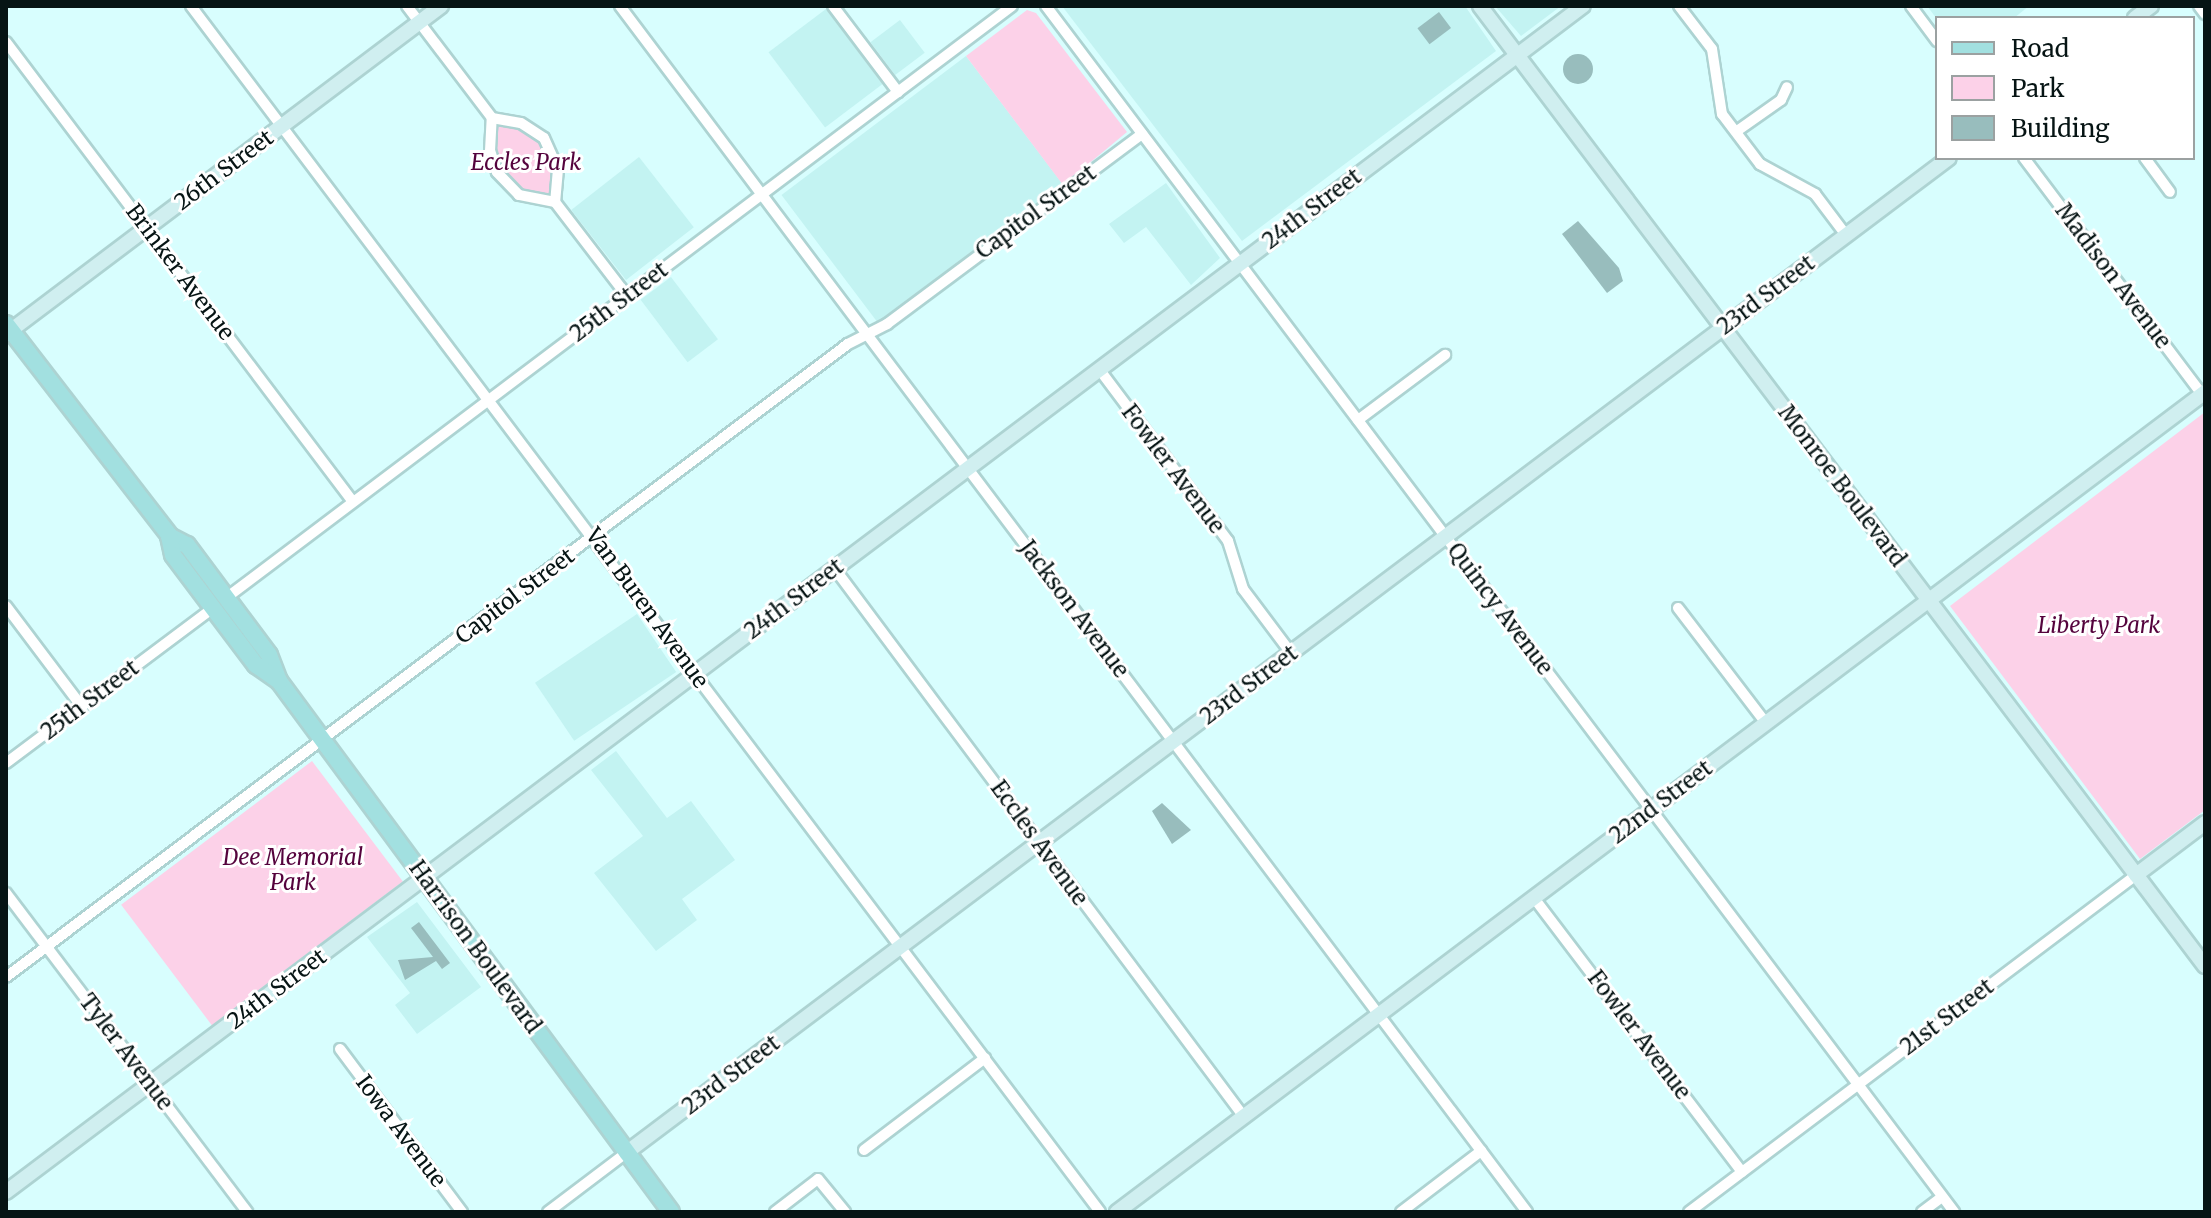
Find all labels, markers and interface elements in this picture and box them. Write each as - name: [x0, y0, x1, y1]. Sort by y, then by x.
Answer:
- legend: [1935, 16, 2195, 160]
- text: Road: [2011, 33, 2069, 64]
- text: Park: [2011, 73, 2064, 104]
- text: Building: [2011, 113, 2110, 144]
- street label: 26th Street: [169, 124, 279, 216]
- park label: Eccles Park: [471, 150, 581, 176]
- street label: Capitol Street: [971, 160, 1101, 264]
- street label: 24th Street: [1257, 163, 1367, 255]
- street label: Madison Avenue: [2050, 198, 2176, 354]
- street label: Brinker Avenue: [120, 199, 240, 345]
- street label: 23rd Street: [1712, 250, 1820, 340]
- street label: 25th Street: [565, 257, 673, 347]
- street label: Fowler Avenue: [1116, 399, 1230, 539]
- street label: Monroe Boulevard: [1773, 400, 1911, 572]
- street label: Van Buren Avenue: [580, 523, 714, 693]
- street label: Jackson Avenue: [1014, 535, 1134, 683]
- street label: Quincy Avenue: [1442, 538, 1558, 680]
- street label: Capitol Street: [450, 543, 580, 649]
- street label: 24th Street: [739, 553, 849, 645]
- park label: Liberty Park: [2038, 613, 2160, 639]
- street label: 23rd Street: [1195, 640, 1303, 730]
- street label: 25th Street: [36, 655, 144, 745]
- street label: 22nd Street: [1604, 755, 1718, 849]
- street label: Eccles Avenue: [985, 776, 1093, 910]
- park label: Dee Memorial Park: [223, 844, 363, 896]
- street label: Harrison Boulevard: [404, 856, 546, 1038]
- street label: 24th Street: [222, 943, 332, 1035]
- street label: Fowler Avenue: [1582, 965, 1696, 1105]
- street label: 21st Street: [1895, 973, 1999, 1061]
- street label: Tyler Avenue: [74, 989, 178, 1115]
- street label: 23rd Street: [677, 1030, 785, 1120]
- street label: Iowa Avenue: [350, 1070, 452, 1192]

